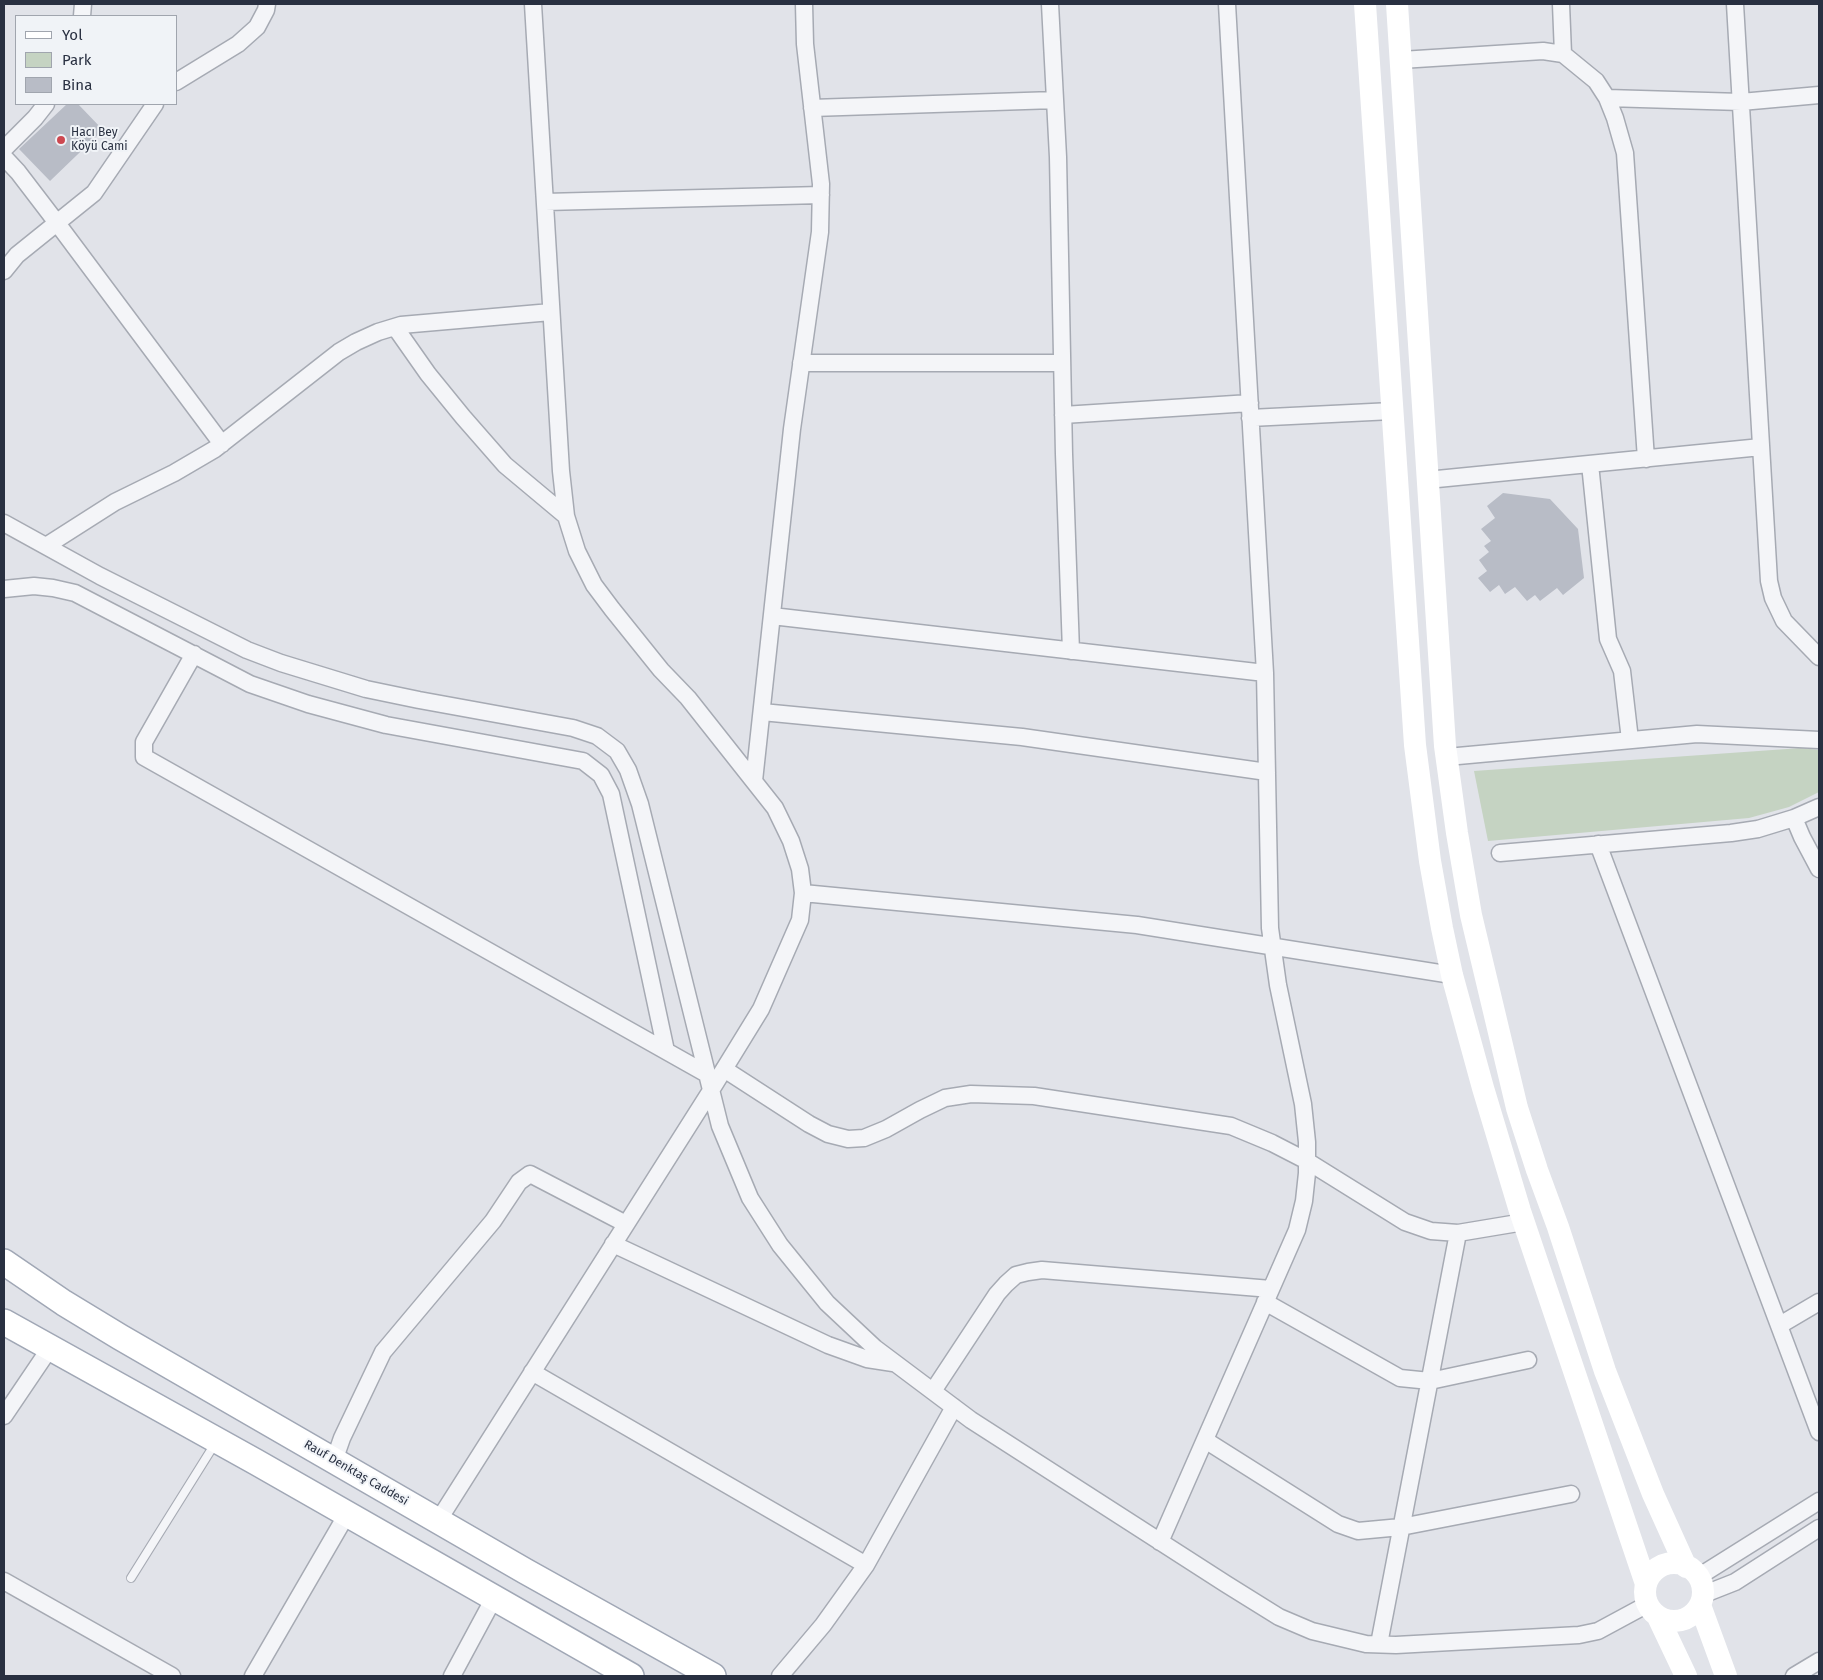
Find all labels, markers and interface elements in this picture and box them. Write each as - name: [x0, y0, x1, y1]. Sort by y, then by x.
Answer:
- legend: [15, 15, 178, 105]
- text: Yol: [62, 26, 83, 44]
- text: Park: [62, 51, 92, 69]
- text: Bina: [62, 76, 92, 94]
- place label: Hacı Bey Köyü Cami: [71, 126, 128, 154]
- marker: Hacı Bey Köyü Cami: [55, 134, 67, 146]
- street label: Rauf Denktaş Caddesi: [301, 1437, 411, 1509]

